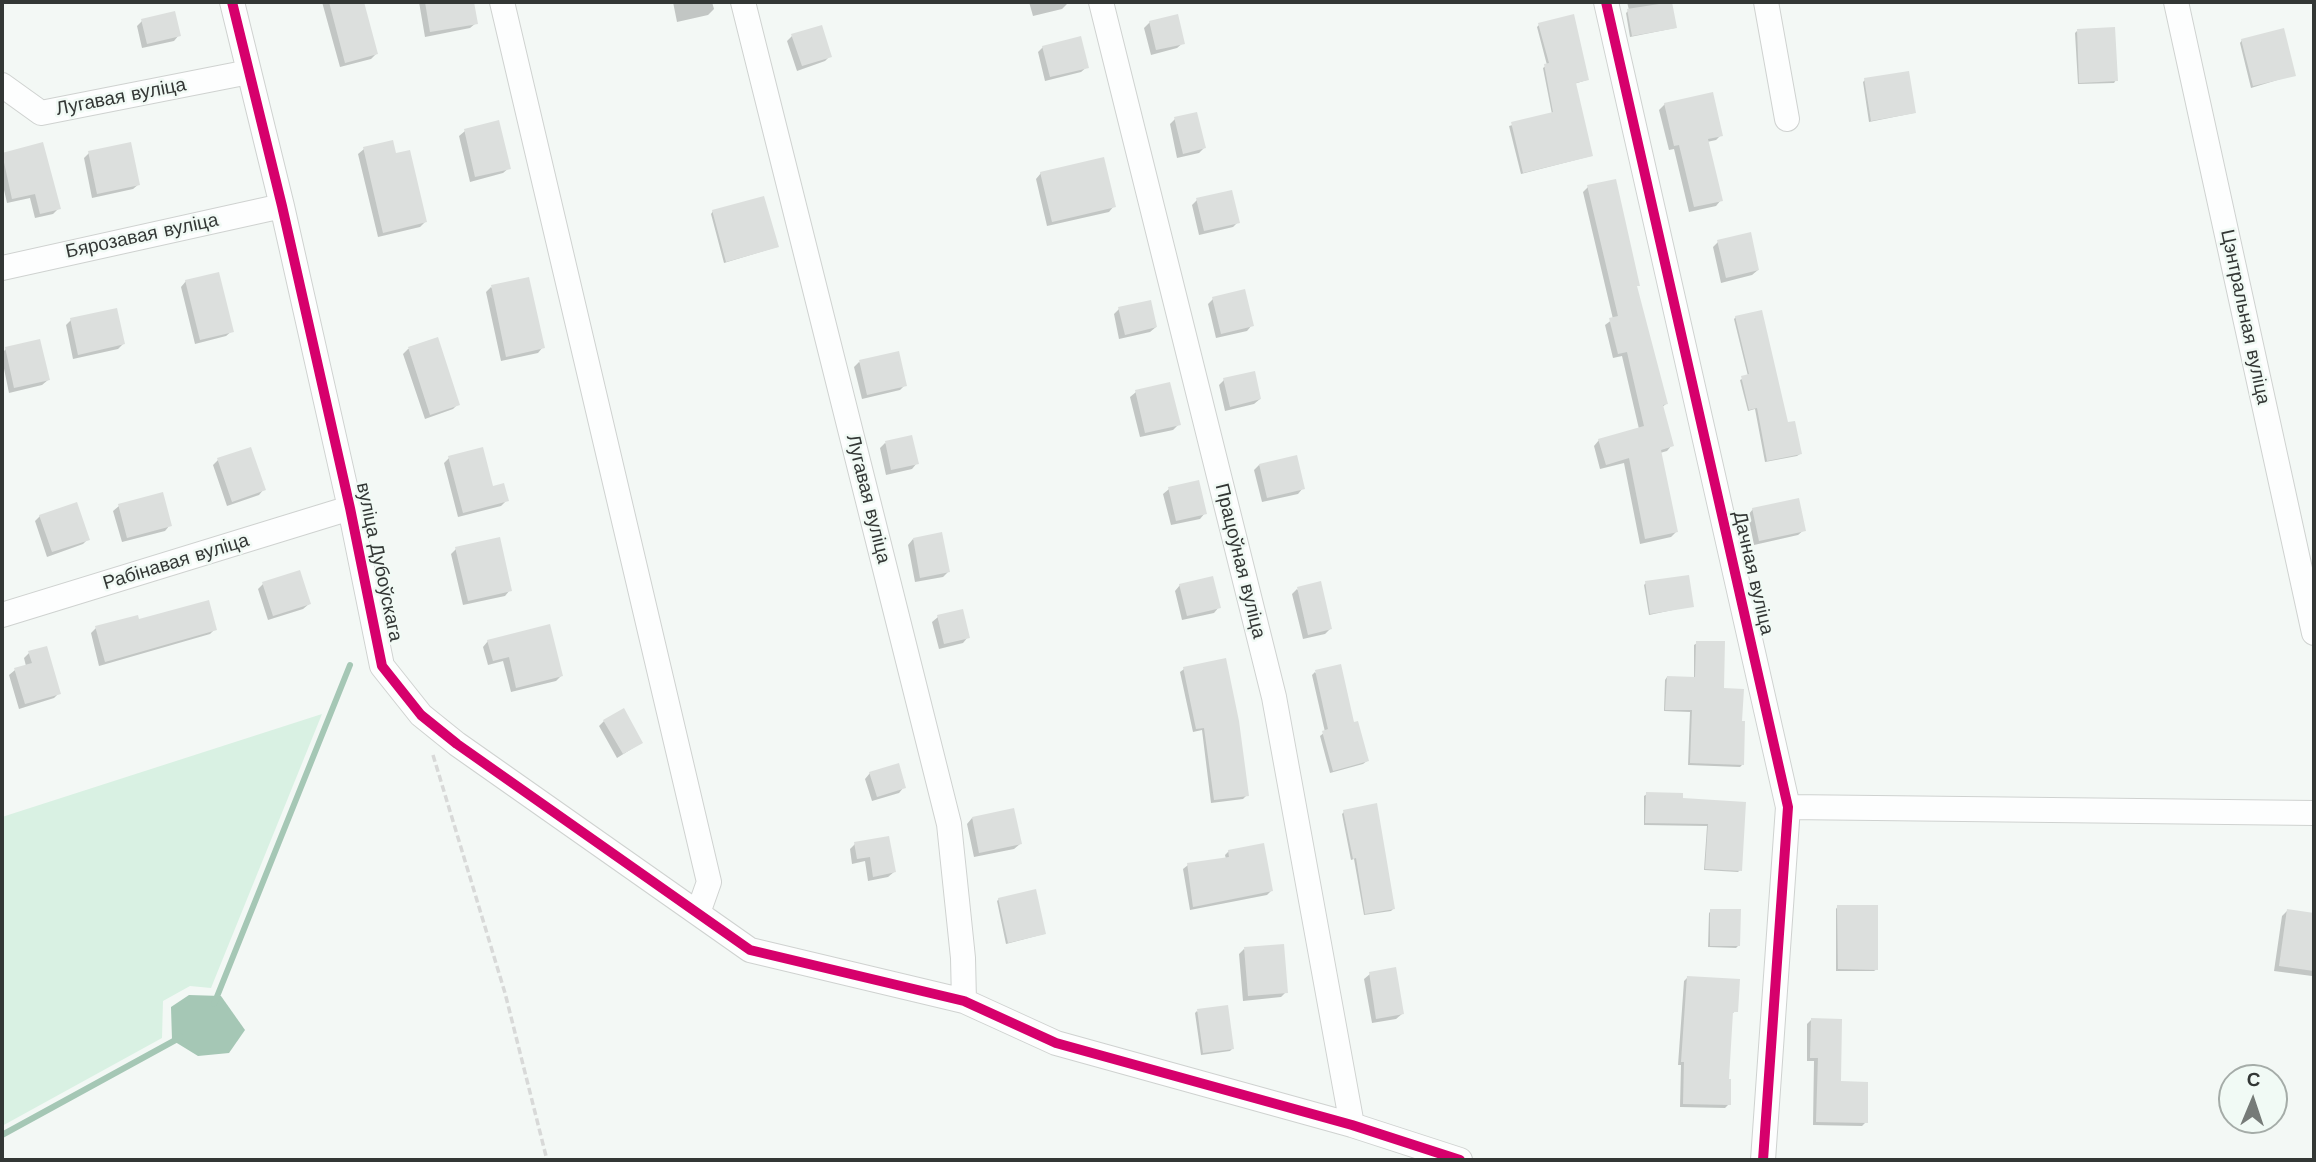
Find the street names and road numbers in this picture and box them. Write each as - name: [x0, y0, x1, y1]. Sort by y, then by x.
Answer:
- street label: Лугавая вуліца: [54, 73, 188, 121]
- street label: Бярозавая вуліца: [63, 209, 221, 263]
- street label: Цэнтральная вуліца: [2215, 227, 2275, 407]
- street label: Лугавая вуліца: [841, 432, 895, 566]
- street label: вуліца Дубоўскага: [351, 480, 407, 644]
- street label: Працоўная вуліца: [1210, 481, 1270, 641]
- street label: Дачная вуліца: [1728, 509, 1778, 637]
- street label: Рабінавая вуліца: [100, 529, 252, 595]

